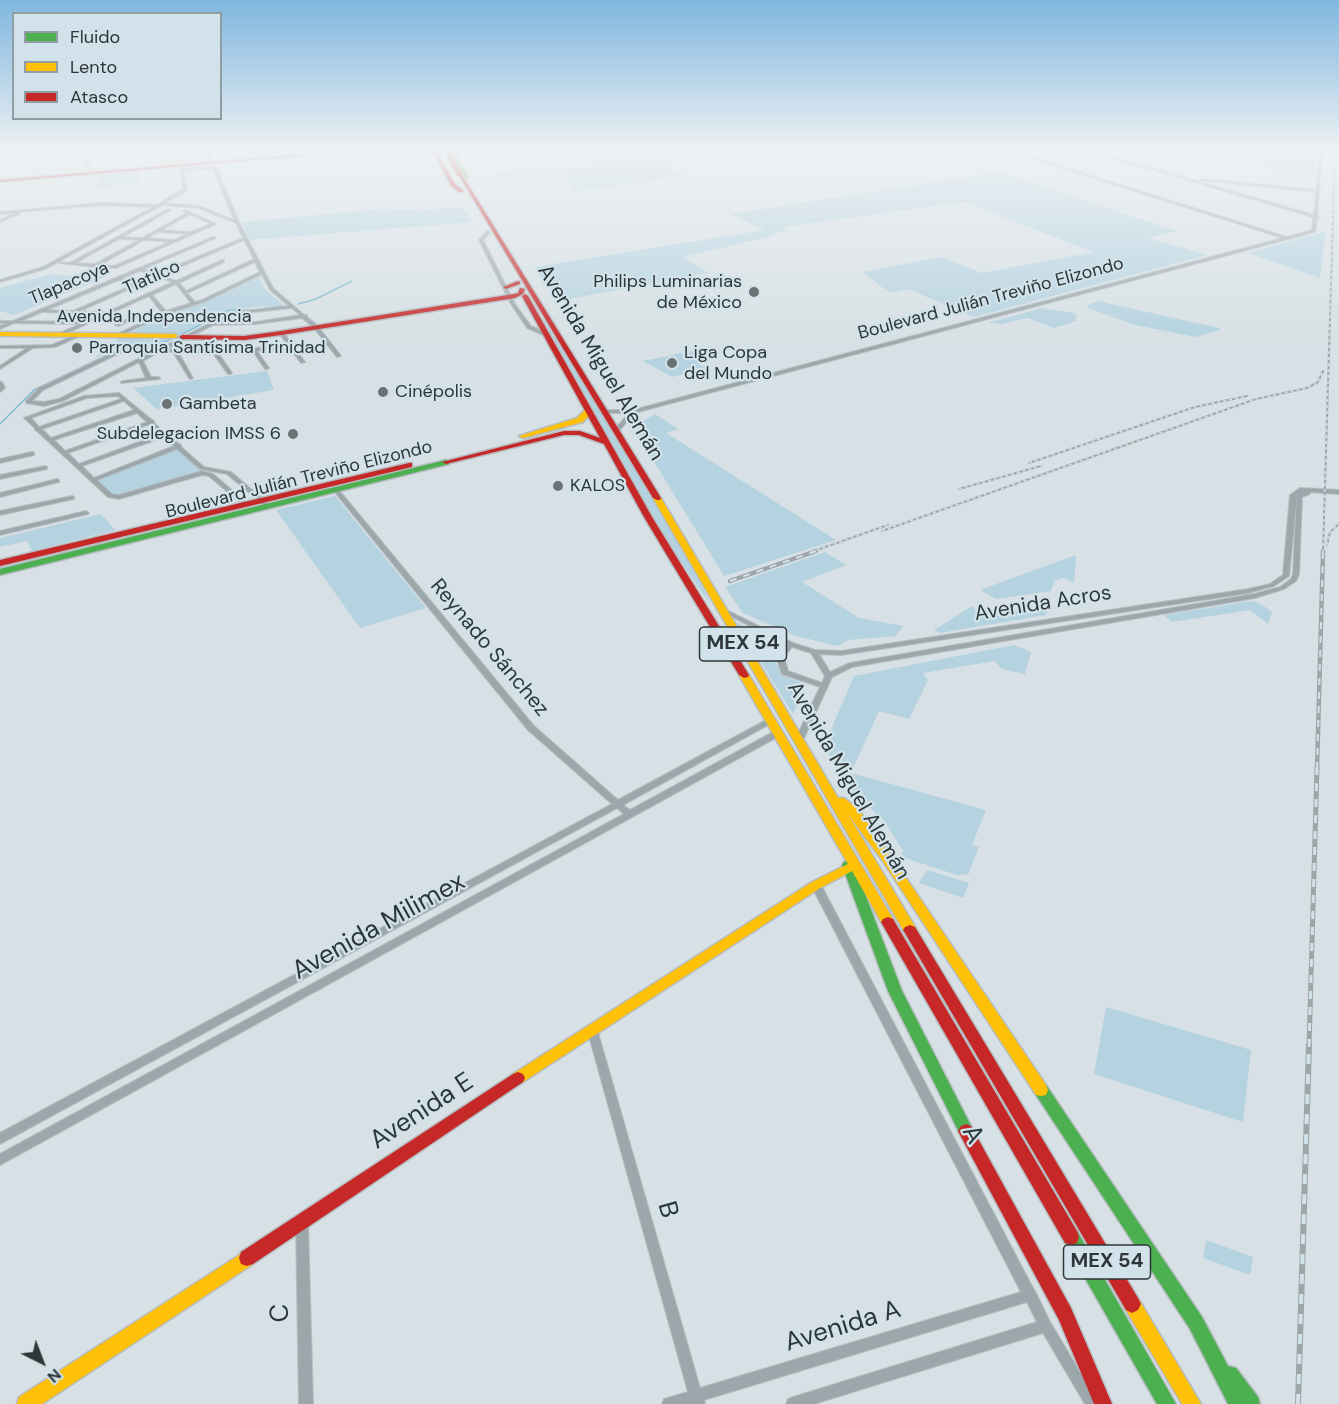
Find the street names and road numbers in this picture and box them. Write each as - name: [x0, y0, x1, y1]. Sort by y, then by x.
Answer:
- street label: Boulevard Julián Treviño Elizondo: [856, 253, 1126, 345]
- street label: Tlatilco: [120, 256, 184, 300]
- street label: Tlapacoya: [26, 258, 112, 310]
- street label: Avenida Miguel Alemán: [532, 261, 668, 465]
- street label: Avenida Independencia: [57, 306, 251, 328]
- street label: Boulevard Julián Treviño Elizondo: [163, 436, 435, 524]
- street label: Reynado Sánchez: [424, 574, 554, 722]
- street label: Avenida Acros: [973, 581, 1113, 627]
- road number: MEX 54: [700, 627, 786, 661]
- street label: Avenida Miguel Alemán: [781, 678, 915, 884]
- street label: Avenida Milimex: [287, 867, 471, 987]
- street label: Avenida E: [364, 1067, 480, 1157]
- street label: A: [954, 1120, 990, 1150]
- street label: B: [650, 1198, 684, 1222]
- road number: MEX 54: [1064, 1245, 1150, 1279]
- street label: Avenida A: [781, 1295, 905, 1359]
- street label: C: [265, 1303, 297, 1323]

